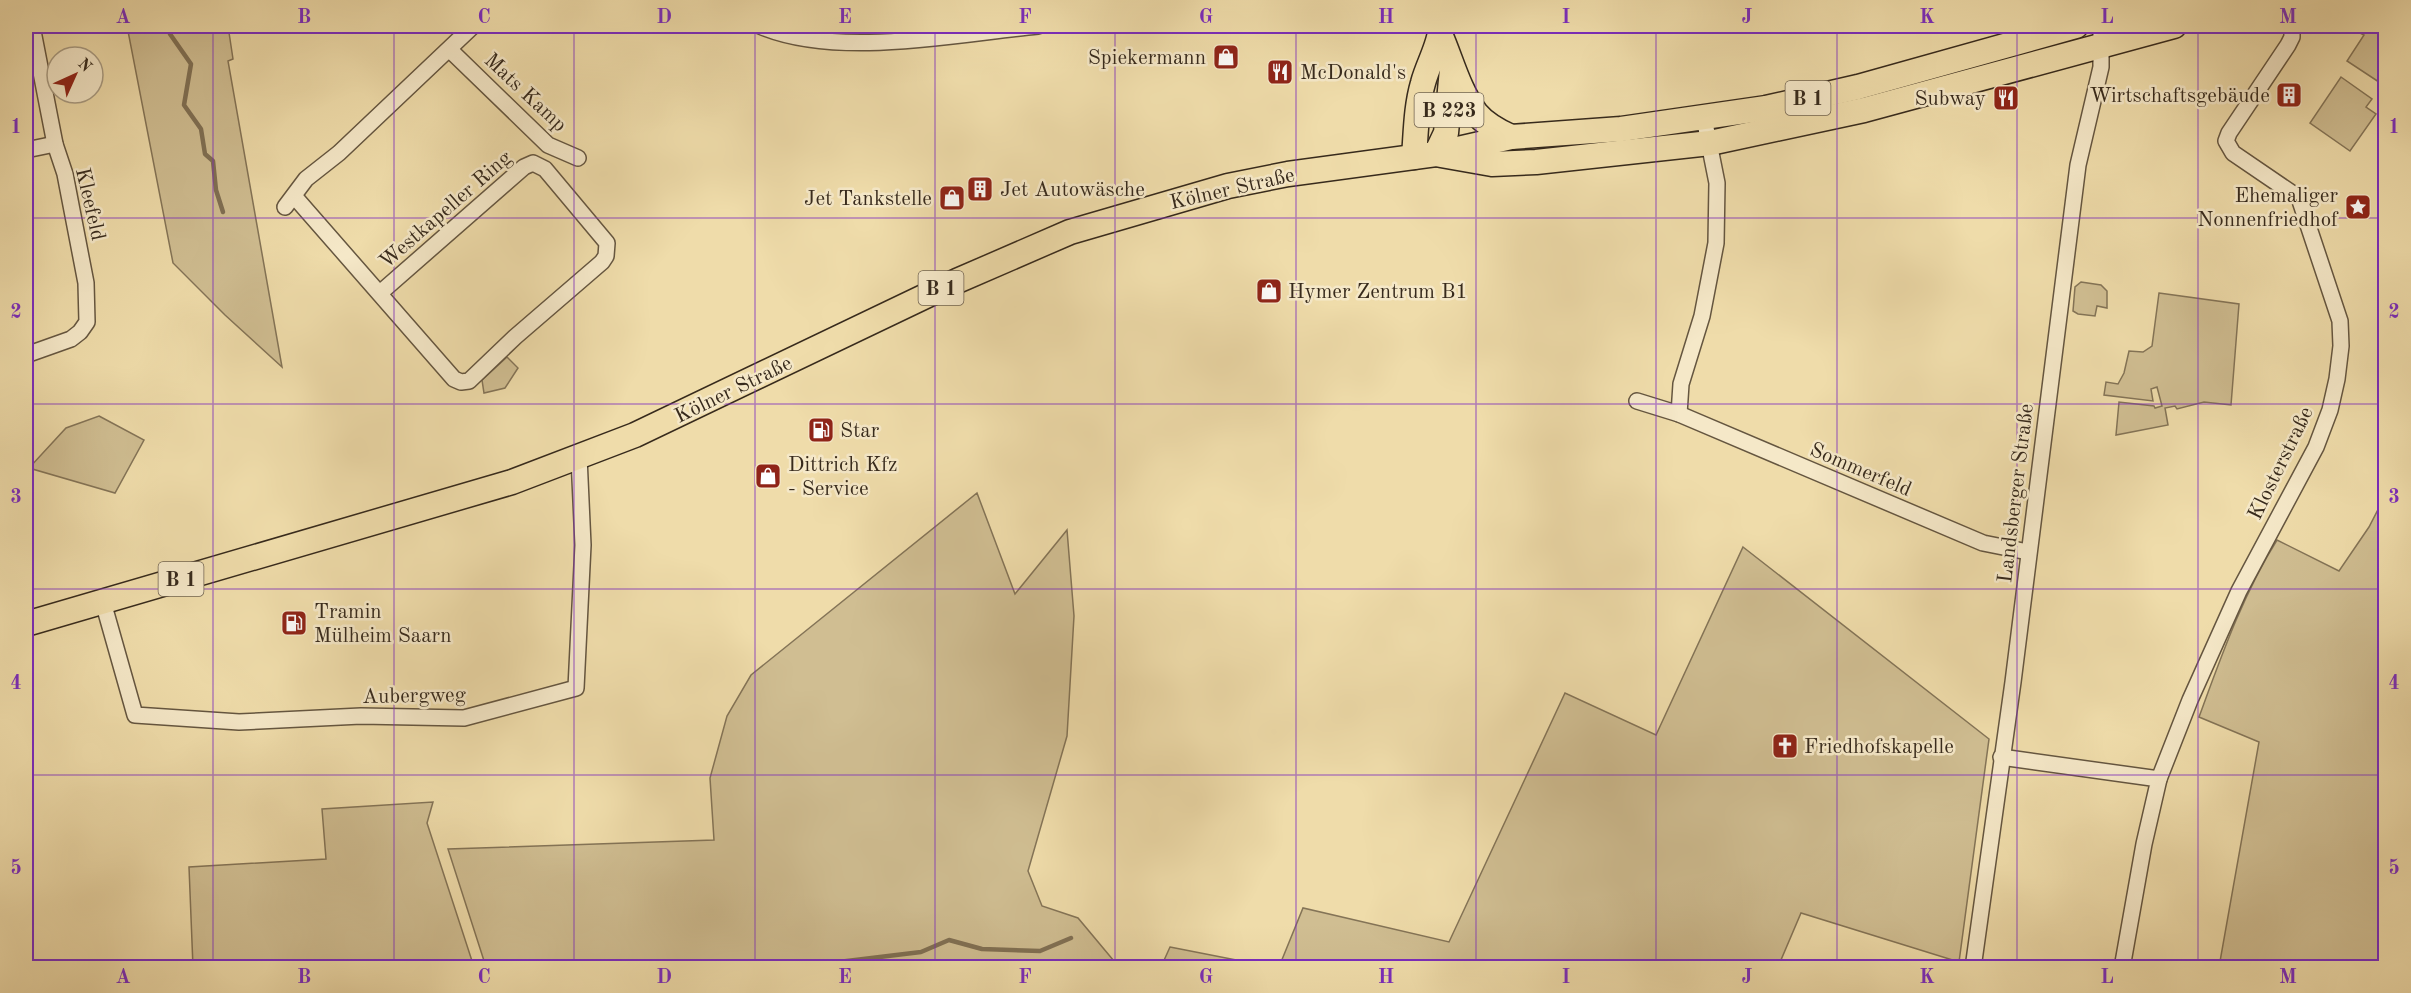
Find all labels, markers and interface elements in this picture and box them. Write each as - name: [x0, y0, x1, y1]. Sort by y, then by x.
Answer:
- text: A: [115, 8, 131, 28]
- text: B: [297, 8, 311, 28]
- text: C: [477, 8, 491, 28]
- text: D: [656, 8, 672, 28]
- text: E: [838, 8, 852, 28]
- text: F: [1018, 8, 1032, 28]
- text: G: [1199, 8, 1213, 28]
- text: H: [1378, 8, 1394, 28]
- text: I: [1562, 8, 1570, 28]
- text: J: [1742, 8, 1753, 28]
- text: K: [1919, 8, 1935, 28]
- text: L: [2100, 8, 2114, 28]
- text: M: [2279, 8, 2297, 28]
- shop icon: Spiekermann: [1211, 42, 1241, 72]
- north arrow: [45, 45, 105, 105]
- place label: Spiekermann: [1088, 48, 1206, 69]
- street label: Mats Kamp: [480, 50, 570, 136]
- text: N: [74, 56, 95, 76]
- restaurant icon: McDonald's: [1265, 57, 1295, 87]
- place label: McDonald's: [1300, 63, 1406, 84]
- building icon: Wirtschaftsgebäude: [2274, 80, 2304, 110]
- road number: B 1: [1786, 81, 1830, 115]
- restaurant icon: Subway: [1991, 83, 2021, 113]
- place label: Wirtschaftsgebäude: [2089, 86, 2270, 107]
- place label: Subway: [1915, 89, 1986, 110]
- road number: B 223: [1414, 93, 1484, 127]
- text: 1: [10, 118, 22, 138]
- text: 1: [2388, 118, 2400, 138]
- street label: Westkapeller Ring: [376, 147, 516, 273]
- street label: Kölner Straße: [1168, 165, 1297, 214]
- street label: Kleefeld: [71, 166, 108, 243]
- building icon: Jet Autowäsche: [965, 174, 995, 204]
- place label: Jet Autowäsche: [1000, 180, 1145, 201]
- shop icon: Jet Tankstelle: [937, 183, 967, 213]
- place label: Ehemaliger Nonnenfriedhof: [2197, 186, 2339, 231]
- place label: Jet Tankstelle: [804, 189, 932, 210]
- place icon: Ehemaliger Nonnenfriedhof: [2343, 192, 2373, 222]
- road number: B 1: [918, 271, 964, 305]
- shop icon: Hymer Zentrum B1: [1254, 276, 1284, 306]
- place label: Hymer Zentrum B1: [1288, 282, 1468, 303]
- text: 2: [10, 303, 22, 323]
- text: 2: [2388, 303, 2400, 323]
- street label: Kölner Straße: [672, 353, 796, 428]
- street label: Landsberger Straße: [1995, 402, 2038, 584]
- street label: Klosterstraße: [2245, 404, 2318, 523]
- fuel station icon: Star: [806, 415, 836, 445]
- place label: Star: [840, 421, 880, 442]
- street label: Sommerfeld: [1806, 440, 1914, 501]
- place label: Dittrich Kfz - Service: [788, 455, 898, 500]
- shop icon: Dittrich Kfz - Service: [753, 461, 783, 491]
- text: 3: [10, 488, 22, 508]
- text: 3: [2388, 488, 2400, 508]
- road number: B 1: [158, 562, 204, 596]
- place label: Tramin Mülheim Saarn: [314, 602, 452, 647]
- fuel station icon: Tramin Mülheim Saarn: [279, 608, 309, 638]
- text: 4: [10, 674, 22, 694]
- text: 4: [2388, 674, 2400, 694]
- street label: Aubergweg: [362, 685, 467, 708]
- church icon: Friedhofskapelle: [1770, 731, 1800, 761]
- place label: Friedhofskapelle: [1804, 737, 1954, 758]
- text: 5: [10, 858, 22, 879]
- text: 5: [2388, 858, 2400, 879]
- text: A: [115, 968, 131, 988]
- text: B: [297, 968, 311, 988]
- text: C: [477, 968, 491, 988]
- text: D: [656, 968, 672, 988]
- text: E: [838, 968, 852, 988]
- text: F: [1018, 968, 1032, 988]
- text: G: [1199, 968, 1213, 988]
- text: H: [1378, 968, 1394, 988]
- text: I: [1562, 968, 1570, 988]
- text: J: [1742, 968, 1753, 988]
- text: K: [1919, 968, 1935, 988]
- text: L: [2100, 968, 2114, 988]
- text: M: [2279, 968, 2297, 988]

